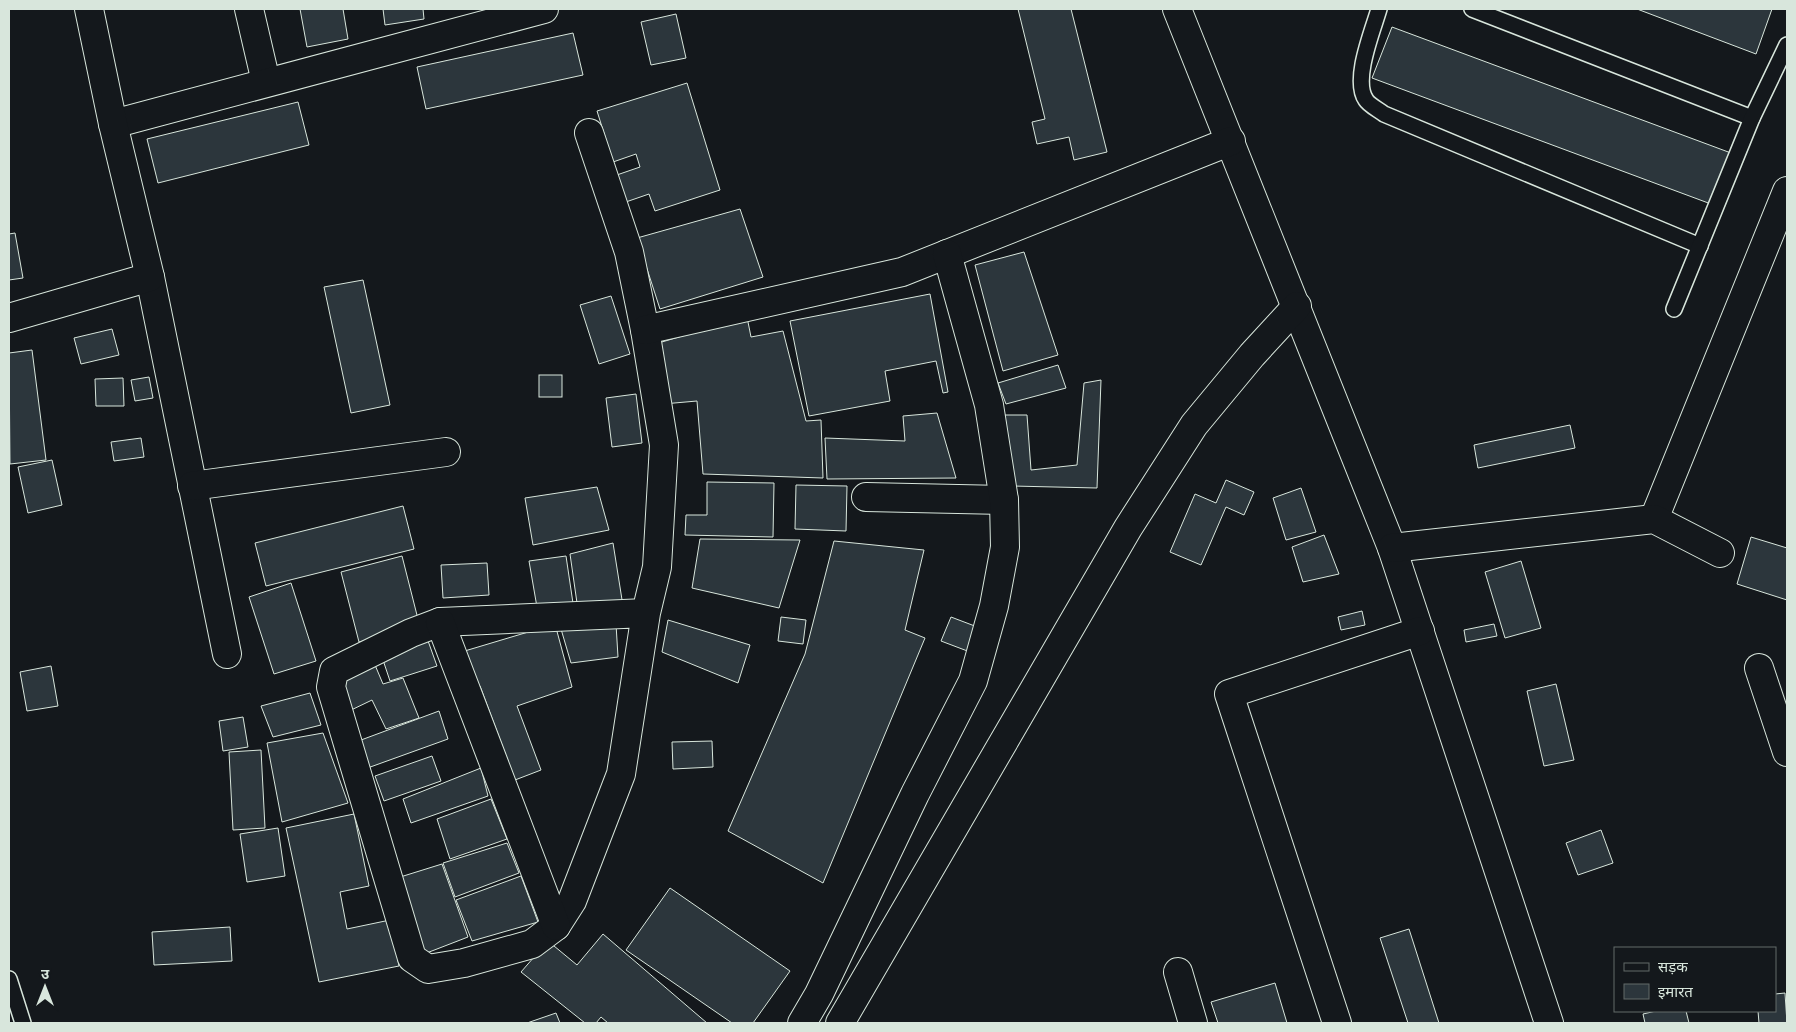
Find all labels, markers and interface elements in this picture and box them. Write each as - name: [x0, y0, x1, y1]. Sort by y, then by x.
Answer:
- legend: [1614, 947, 1776, 1012]
- text: सड़क: [1658, 958, 1688, 976]
- north arrow: [20, 962, 70, 1012]
- text: उ: [41, 966, 50, 982]
- text: इमारत: [1658, 983, 1693, 1001]

